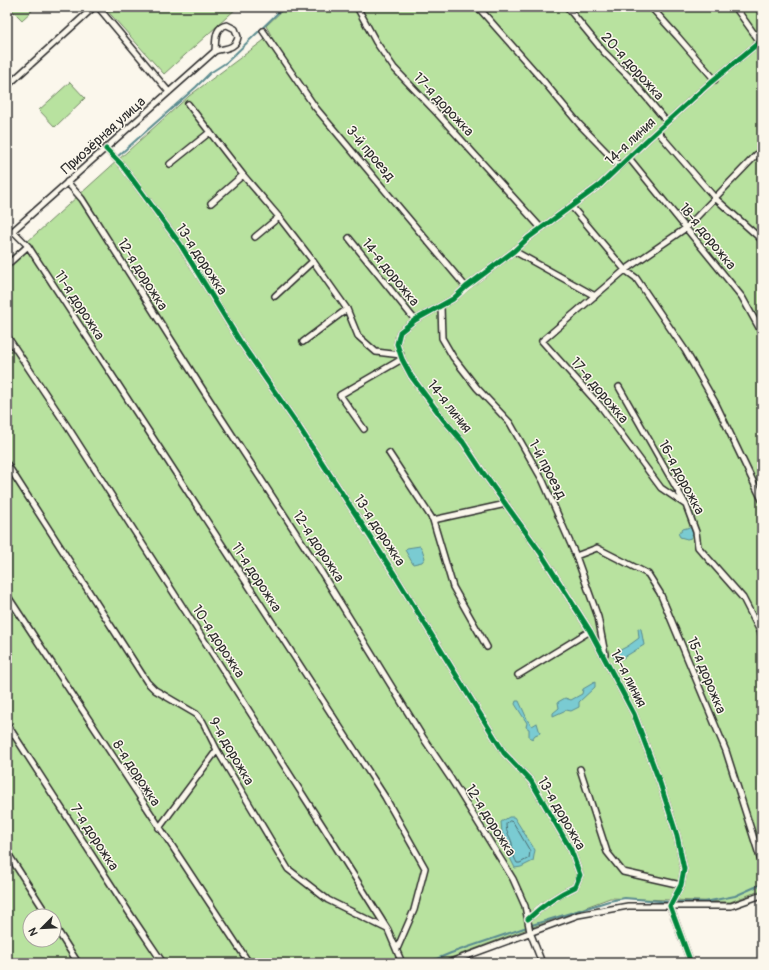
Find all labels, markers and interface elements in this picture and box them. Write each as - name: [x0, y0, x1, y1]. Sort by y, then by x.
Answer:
- street label: 20-я дорожка: [598, 29, 668, 104]
- street label: 17-я дорожка: [410, 69, 478, 140]
- street label: Приозёрная улица: [58, 93, 149, 178]
- street label: 14-я линия: [602, 114, 659, 169]
- street label: 3-й проезд: [343, 122, 399, 185]
- street label: 18-я дорожка: [676, 200, 740, 273]
- street label: 13-я дорожка: [172, 220, 231, 298]
- street label: 12-я дорожка: [114, 235, 171, 313]
- street label: 14-я дорожка: [358, 235, 423, 309]
- street label: 11-я дорожка: [51, 267, 108, 343]
- street label: 17-я дорожка: [567, 354, 632, 427]
- street label: 14-я линия: [424, 376, 476, 436]
- street label: 1-й проезд: [525, 437, 570, 502]
- street label: 16-я дорожка: [655, 437, 708, 517]
- street label: 13-я дорожка: [350, 491, 409, 569]
- street label: 12-я дорожка: [289, 507, 348, 585]
- street label: 11-я дорожка: [228, 539, 285, 615]
- street label: 10-я дорожка: [189, 602, 248, 681]
- street label: 15-я дорожка: [683, 634, 730, 716]
- street label: 14-я линия: [607, 646, 650, 710]
- street label: 9-я дорожка: [205, 714, 258, 788]
- street label: 8-я дорожка: [109, 737, 164, 810]
- street label: 13-я дорожка: [534, 774, 589, 853]
- street label: 12-я дорожка: [462, 781, 519, 859]
- street label: 7-я дорожка: [67, 801, 122, 874]
- north arrow: [22, 908, 62, 948]
- text: N: [26, 925, 41, 938]

